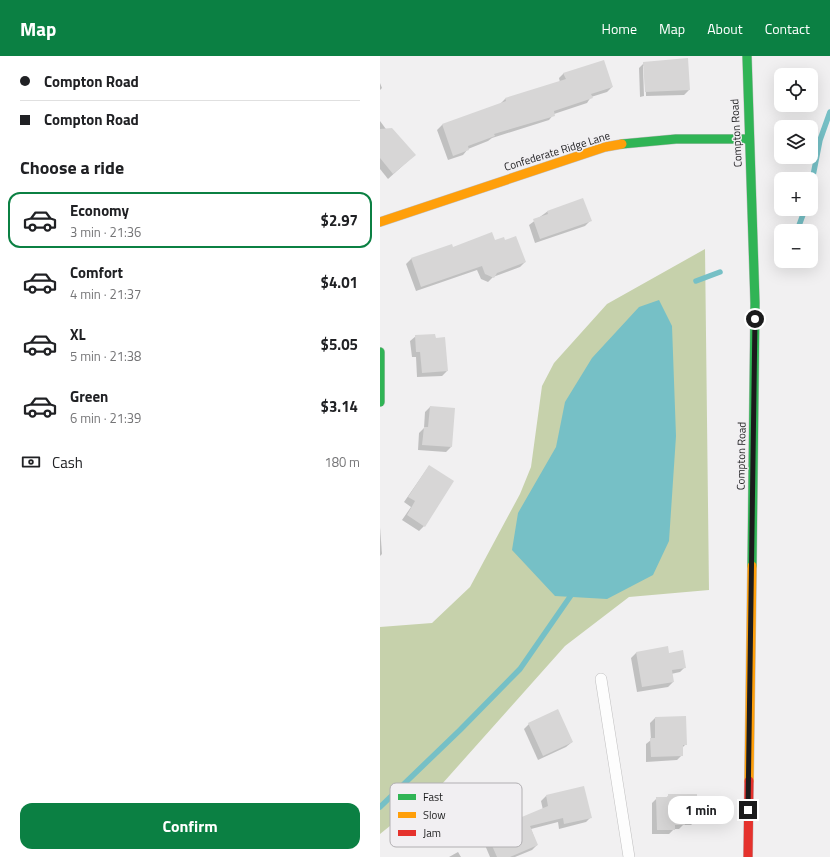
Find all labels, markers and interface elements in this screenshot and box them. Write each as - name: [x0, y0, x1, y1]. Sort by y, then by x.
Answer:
- text: Map: [20, 14, 56, 43]
- text: Home: [602, 18, 637, 39]
- text: Map: [659, 18, 685, 39]
- text: About: [707, 18, 743, 39]
- text: Contact: [765, 18, 810, 39]
- map controls: [774, 68, 818, 268]
- button: locate: [774, 68, 818, 112]
- text: Compton Road: [44, 70, 139, 93]
- street label: Compton Road: [726, 98, 746, 168]
- text: Compton Road: [44, 108, 139, 131]
- button: layers: [774, 120, 818, 164]
- street label: Confederate Ridge Lane: [502, 127, 612, 175]
- text: Choose a ride: [20, 154, 124, 181]
- button: +: [774, 172, 818, 216]
- text: Economy: [70, 199, 129, 222]
- icon: car: [22, 202, 58, 238]
- text: $2.97: [321, 209, 358, 232]
- text: 3 min · 21:36: [70, 222, 141, 242]
- button: −: [774, 224, 818, 268]
- text: Comfort: [70, 261, 123, 284]
- icon: car: [22, 264, 58, 300]
- text: $4.01: [321, 271, 358, 294]
- text: 4 min · 21:37: [70, 284, 141, 304]
- route start: [746, 310, 764, 328]
- text: XL: [70, 323, 86, 346]
- icon: car: [22, 326, 58, 362]
- text: $5.05: [321, 333, 358, 356]
- text: 5 min · 21:38: [70, 346, 141, 366]
- text: Green: [70, 385, 108, 408]
- icon: car: [22, 388, 58, 424]
- text: $3.14: [321, 395, 358, 418]
- text: 6 min · 21:39: [70, 408, 141, 428]
- street label: Compton Road: [732, 421, 750, 490]
- icon: cash: [20, 451, 42, 473]
- text: Cash: [52, 451, 83, 474]
- text: 180 m: [324, 452, 360, 472]
- legend: [390, 783, 522, 847]
- text: Fast: [423, 789, 443, 805]
- callout: 1 min: [668, 796, 734, 824]
- text: 1 min: [685, 800, 717, 820]
- route end: [739, 801, 757, 819]
- button: Confirm: [20, 803, 360, 849]
- text: Slow: [423, 807, 446, 823]
- text: Jam: [423, 825, 441, 841]

